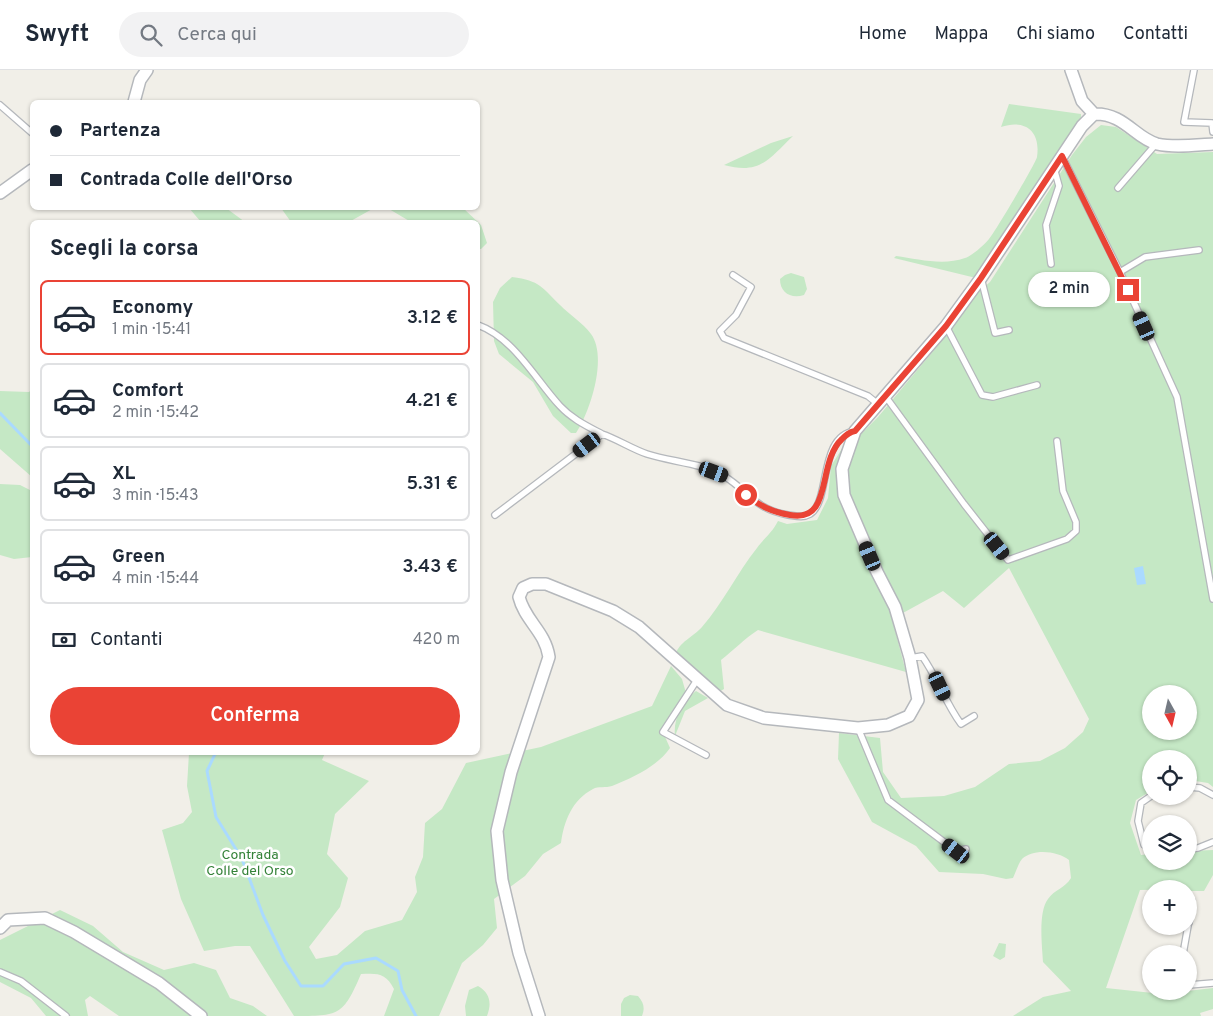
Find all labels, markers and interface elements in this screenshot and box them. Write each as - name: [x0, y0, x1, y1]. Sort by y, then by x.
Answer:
- search box: [119, 12, 469, 57]
- text: Swyft: [25, 20, 89, 50]
- icon: search: [137, 21, 165, 49]
- text: Cerca qui: [177, 23, 257, 47]
- text: Home: [859, 23, 907, 46]
- text: Mappa: [935, 23, 988, 46]
- text: Chi siamo: [1016, 23, 1095, 46]
- text: Contatti: [1123, 23, 1188, 46]
- text: Partenza: [80, 119, 161, 143]
- text: Contrada Colle dell'Orso: [80, 168, 293, 192]
- text: Scegli la corsa: [50, 236, 199, 263]
- callout: 2 min: [1028, 272, 1110, 308]
- text: 2 min: [1048, 279, 1090, 299]
- route end: [1117, 279, 1139, 301]
- icon: car: [52, 295, 97, 340]
- text: Economy: [112, 296, 193, 320]
- text: 3.12 €: [407, 306, 458, 330]
- car: [1131, 309, 1156, 343]
- text: 1 min · 15:41: [112, 320, 191, 340]
- icon: car: [52, 378, 97, 423]
- text: Comfort: [112, 379, 184, 403]
- text: 4.21 €: [406, 389, 458, 413]
- text: 2 min · 15:42: [112, 403, 199, 423]
- car: [570, 430, 603, 460]
- car: [697, 460, 730, 484]
- icon: car: [52, 461, 97, 506]
- text: XL: [112, 462, 135, 486]
- text: 5.31 €: [406, 472, 458, 496]
- route start: [735, 484, 757, 506]
- text: 3 min · 15:43: [112, 486, 199, 506]
- car: [981, 530, 1012, 562]
- car: [857, 539, 882, 573]
- icon: car: [52, 544, 97, 589]
- text: Green: [112, 545, 165, 569]
- text: 3.43 €: [402, 555, 458, 579]
- text: 4 min · 15:44: [112, 569, 199, 589]
- icon: cash: [50, 626, 78, 654]
- text: Contanti: [90, 628, 163, 652]
- text: 420 m: [413, 630, 460, 650]
- car: [926, 669, 953, 703]
- north arrow: [1142, 685, 1198, 740]
- map controls: [1142, 685, 1197, 1000]
- button: Conferma: [50, 687, 460, 745]
- button: locate: [1142, 750, 1197, 805]
- button: layers: [1142, 815, 1197, 870]
- car: [939, 836, 972, 866]
- park label: Contrada Colle del Orso: [206, 847, 294, 880]
- button: +: [1142, 880, 1197, 935]
- button: −: [1142, 945, 1197, 1000]

